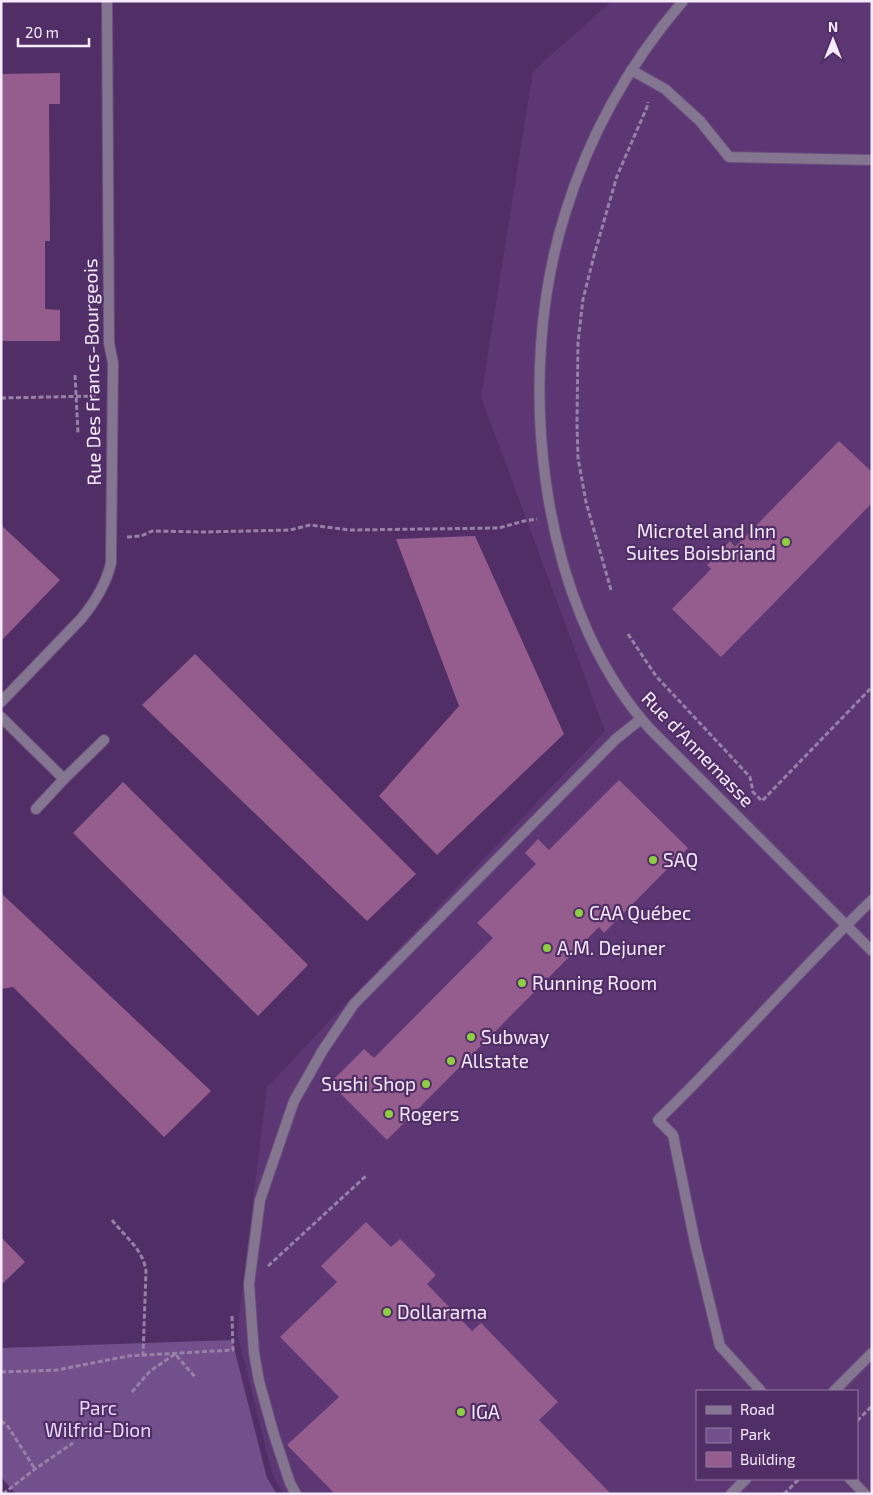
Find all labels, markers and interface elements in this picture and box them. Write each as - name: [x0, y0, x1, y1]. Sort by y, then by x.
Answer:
- scale bar: [18, 15, 89, 47]
- north arrow: [808, 15, 858, 65]
- text: N: [828, 18, 838, 35]
- text: 20 m: [25, 23, 59, 41]
- street label: Rue Des Francs-Bourgeois: [78, 258, 105, 486]
- place label: Microtel and Inn Suites Boisbriand: [626, 519, 776, 564]
- marker: Microtel and Inn Suites Boisbriand: [780, 536, 792, 548]
- street label: Rue d'Annemasse: [637, 686, 759, 811]
- place label: SAQ: [663, 848, 698, 871]
- marker: SAQ: [647, 854, 659, 866]
- place label: CAA Québec: [589, 901, 691, 924]
- marker: CAA Québec: [573, 907, 585, 919]
- place label: A.M. Dejuner: [557, 936, 666, 959]
- marker: A.M. Dejuner: [541, 942, 553, 954]
- place label: Running Room: [532, 971, 657, 994]
- marker: Running Room: [516, 977, 528, 989]
- place label: Subway: [481, 1025, 549, 1048]
- marker: Subway: [465, 1031, 477, 1043]
- place label: Allstate: [461, 1049, 529, 1072]
- marker: Allstate: [445, 1055, 457, 1067]
- place label: Sushi Shop: [321, 1072, 416, 1095]
- marker: Sushi Shop: [420, 1078, 432, 1090]
- place label: Rogers: [399, 1102, 459, 1125]
- marker: Rogers: [383, 1108, 395, 1120]
- place label: Dollarama: [397, 1300, 487, 1323]
- marker: Dollarama: [381, 1306, 393, 1318]
- legend: [696, 1390, 858, 1480]
- park label: Parc Wilfrid-Dion: [45, 1396, 151, 1441]
- place label: IGA: [471, 1400, 500, 1423]
- text: Road: [740, 1400, 775, 1418]
- marker: IGA: [455, 1406, 467, 1418]
- text: Park: [740, 1425, 771, 1443]
- text: Building: [740, 1450, 796, 1468]

